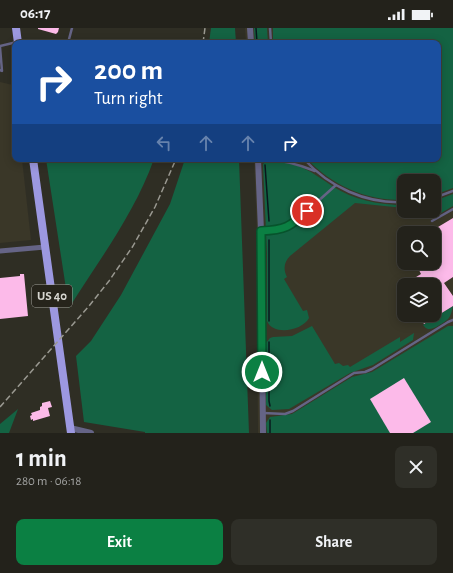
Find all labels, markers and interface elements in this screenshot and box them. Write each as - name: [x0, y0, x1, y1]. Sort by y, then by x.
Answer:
- text: 06:17: [20, 6, 50, 21]
- icon: right: [28, 56, 80, 108]
- text: 200 m: [94, 57, 163, 85]
- text: Turn right: [94, 90, 163, 108]
- icon: left: [153, 132, 175, 154]
- icon: ahead: [195, 132, 217, 154]
- icon: ahead: [237, 132, 259, 154]
- icon: right: [279, 132, 301, 154]
- map controls: [397, 174, 441, 322]
- button: sound: [397, 174, 441, 218]
- pin: [290, 194, 324, 228]
- icon: arrive: [296, 200, 318, 222]
- button: search: [397, 226, 441, 270]
- button: layers: [397, 278, 441, 322]
- road number: US 40: [32, 285, 72, 307]
- position arrow: [241, 351, 283, 393]
- button: close: [395, 446, 437, 488]
- text: 1 min: [16, 447, 67, 471]
- text: 280 m · 06:18: [16, 475, 81, 488]
- button: Exit: [16, 519, 223, 565]
- button: Share: [231, 519, 437, 565]

